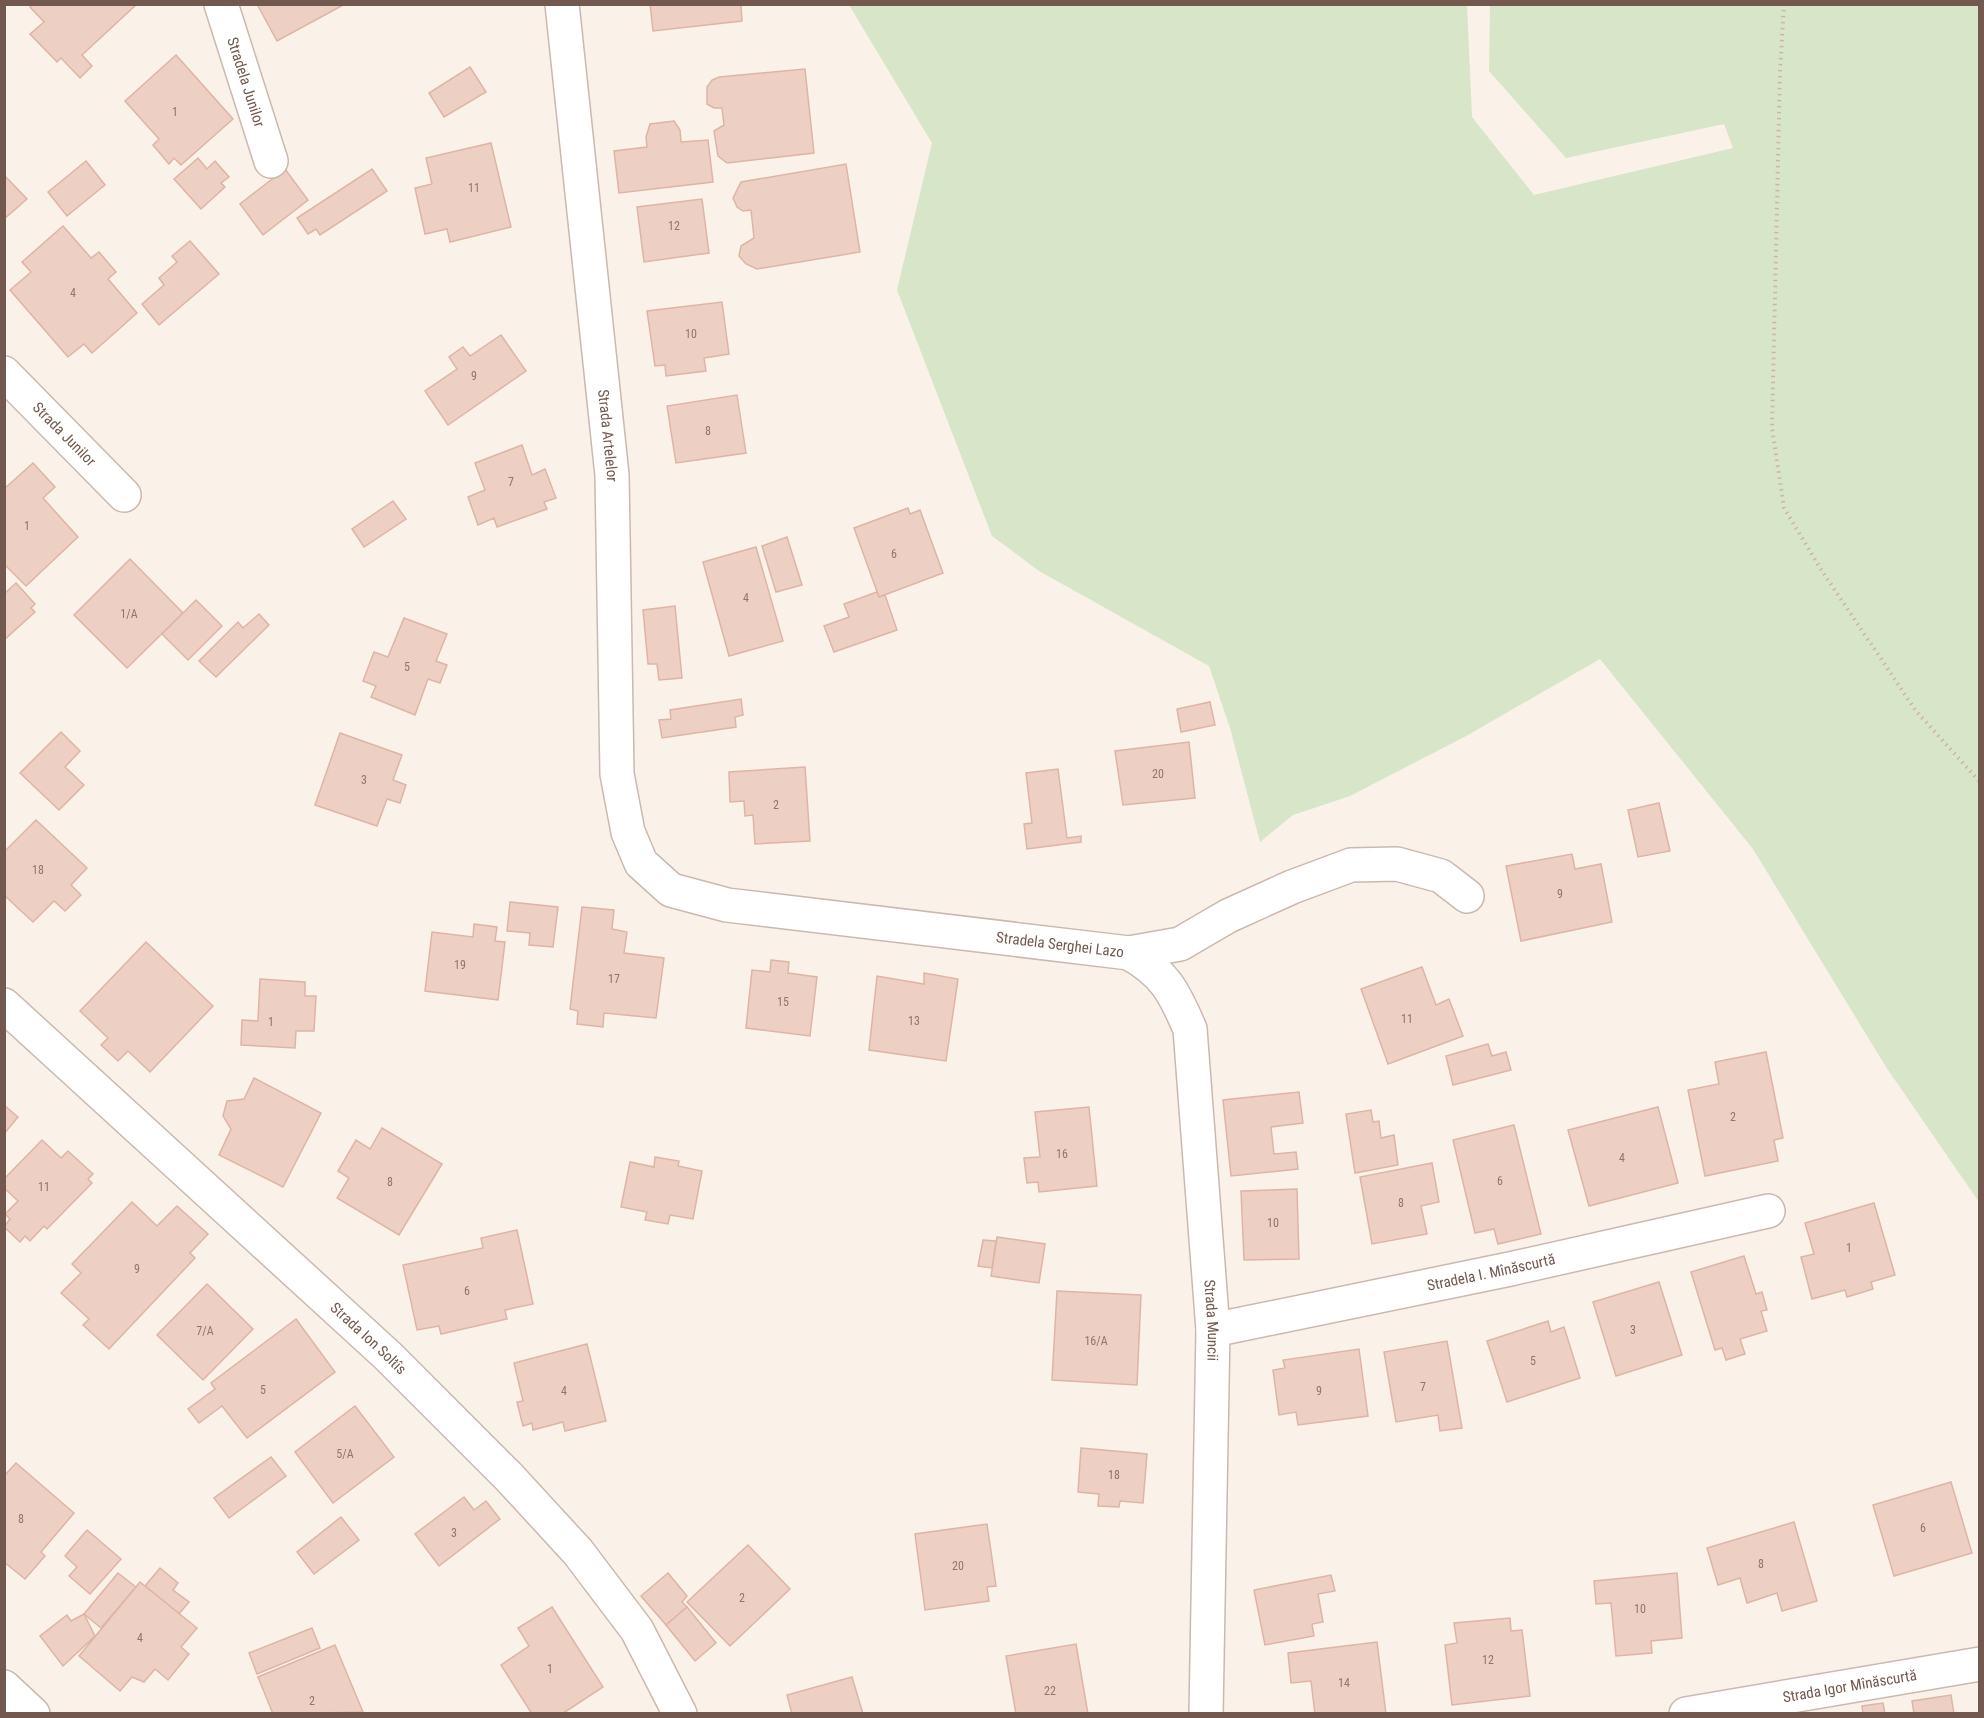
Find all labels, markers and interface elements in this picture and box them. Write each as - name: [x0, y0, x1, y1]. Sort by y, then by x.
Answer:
- street label: Stradela Junilor: [223, 35, 269, 130]
- house number: 1: [172, 105, 178, 119]
- house number: 11: [468, 181, 480, 195]
- house number: 12: [668, 219, 680, 233]
- house number: 4: [70, 286, 76, 300]
- house number: 10: [685, 327, 697, 341]
- house number: 9: [471, 369, 477, 383]
- street label: Strada Artelelor: [594, 388, 621, 482]
- street label: Strada Junilor: [29, 399, 100, 470]
- house number: 8: [705, 424, 711, 438]
- house number: 7: [508, 475, 514, 489]
- house number: 1: [24, 519, 30, 533]
- house number: 6: [891, 547, 897, 561]
- house number: 4: [743, 591, 749, 605]
- house number: 1/A: [120, 607, 138, 621]
- house number: 5: [404, 660, 410, 674]
- house number: 20: [1152, 767, 1164, 781]
- house number: 3: [361, 773, 367, 787]
- house number: 2: [773, 798, 779, 812]
- house number: 18: [32, 863, 44, 877]
- house number: 9: [1557, 887, 1563, 901]
- street label: Stradela Serghei Lazo: [995, 928, 1125, 961]
- house number: 19: [454, 958, 466, 972]
- house number: 17: [608, 972, 620, 986]
- house number: 15: [777, 995, 789, 1009]
- house number: 11: [1401, 1012, 1413, 1026]
- house number: 13: [908, 1014, 920, 1028]
- house number: 1: [268, 1015, 274, 1029]
- house number: 2: [1730, 1110, 1736, 1124]
- house number: 16: [1056, 1147, 1068, 1161]
- house number: 4: [1619, 1151, 1625, 1165]
- house number: 6: [1497, 1174, 1503, 1188]
- house number: 8: [387, 1175, 393, 1189]
- house number: 11: [38, 1180, 50, 1194]
- house number: 8: [1398, 1196, 1404, 1210]
- house number: 10: [1267, 1216, 1279, 1230]
- house number: 1: [1846, 1241, 1852, 1255]
- street label: Stradela I. Mînăscurtă: [1426, 1250, 1557, 1295]
- house number: 9: [134, 1262, 140, 1276]
- street label: Strada Muncii: [1200, 1279, 1222, 1361]
- house number: 6: [464, 1284, 470, 1298]
- street label: Strada Ion Soltîs: [327, 1299, 410, 1378]
- house number: 3: [1630, 1323, 1636, 1337]
- house number: 7/A: [196, 1324, 214, 1338]
- house number: 16/A: [1084, 1334, 1108, 1348]
- house number: 5: [1530, 1354, 1536, 1368]
- house number: 7: [1420, 1380, 1426, 1394]
- house number: 5: [260, 1383, 266, 1397]
- house number: 4: [561, 1384, 567, 1398]
- house number: 9: [1316, 1384, 1322, 1398]
- house number: 5/A: [336, 1447, 354, 1461]
- house number: 18: [1108, 1468, 1120, 1482]
- house number: 8: [18, 1512, 24, 1526]
- house number: 6: [1920, 1521, 1926, 1535]
- house number: 3: [451, 1526, 457, 1540]
- house number: 8: [1758, 1557, 1764, 1571]
- house number: 20: [952, 1559, 964, 1573]
- house number: 2: [739, 1591, 745, 1605]
- house number: 10: [1634, 1602, 1646, 1616]
- house number: 4: [137, 1631, 143, 1645]
- house number: 12: [1482, 1653, 1494, 1667]
- house number: 1: [547, 1662, 553, 1676]
- street label: Strada Igor Mînăscurtă: [1781, 1666, 1918, 1706]
- house number: 14: [1338, 1676, 1350, 1690]
- house number: 22: [1044, 1684, 1056, 1698]
- house number: 2: [309, 1694, 315, 1708]

